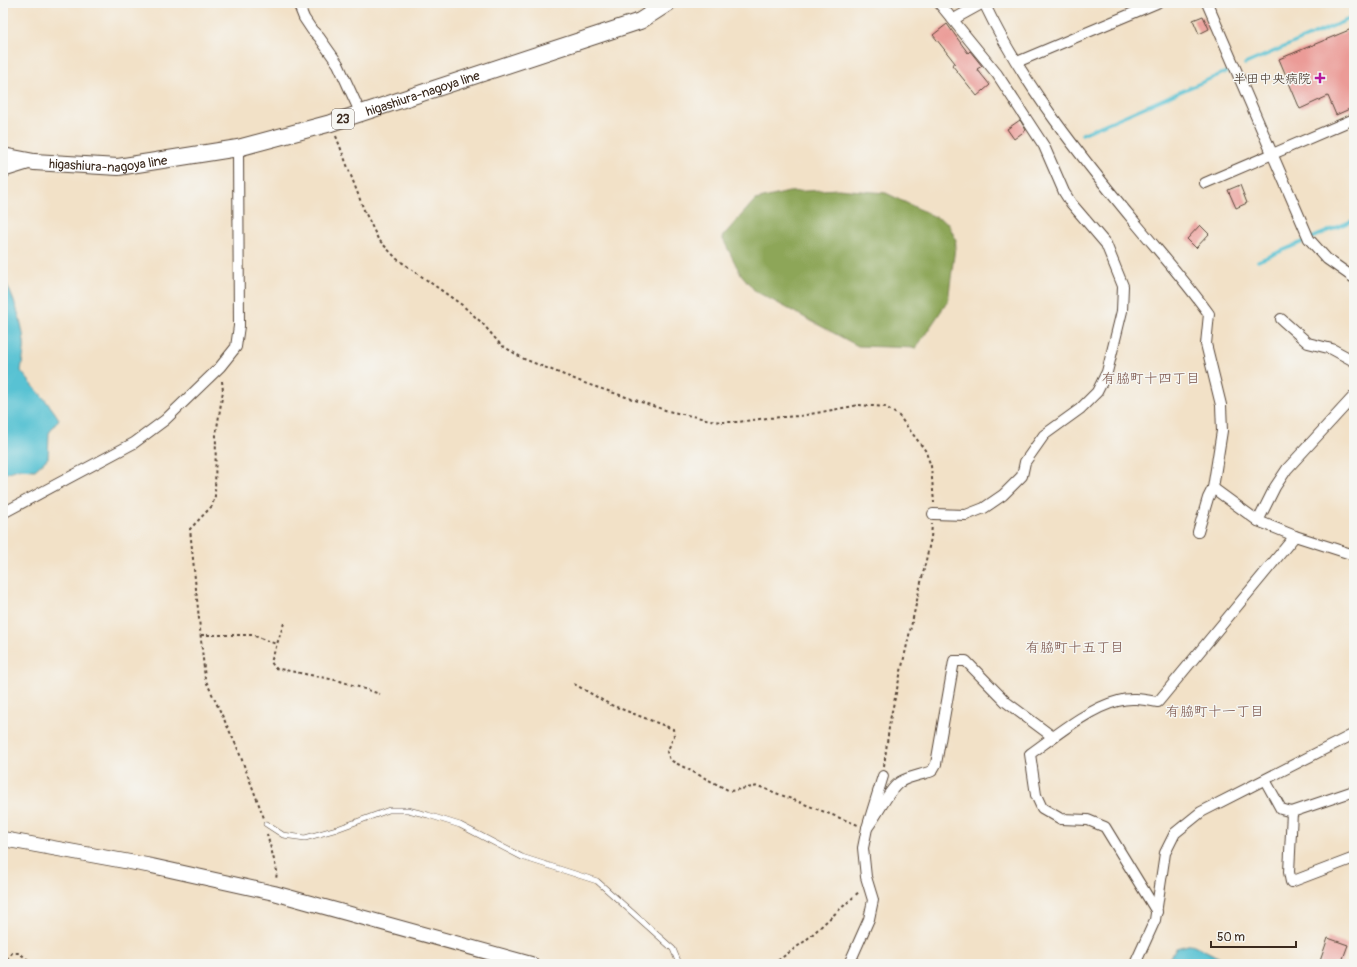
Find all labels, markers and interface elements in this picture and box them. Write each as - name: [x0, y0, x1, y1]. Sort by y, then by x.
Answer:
- street label: higashiura-nagoya line: [364, 67, 482, 120]
- place label: 半田中央病院: [1233, 71, 1311, 87]
- marker: 半田中央病院: [1314, 72, 1326, 84]
- road number: 23: [332, 109, 354, 129]
- street label: higashiura-nagoya line: [48, 152, 169, 176]
- district label: 有脇町十四丁目: [1102, 370, 1200, 387]
- district label: 有脇町十五丁目: [1026, 639, 1124, 656]
- district label: 有脇町十一丁目: [1166, 703, 1264, 720]
- scale bar: [1211, 923, 1296, 949]
- text: 50 m: [1217, 930, 1245, 945]

